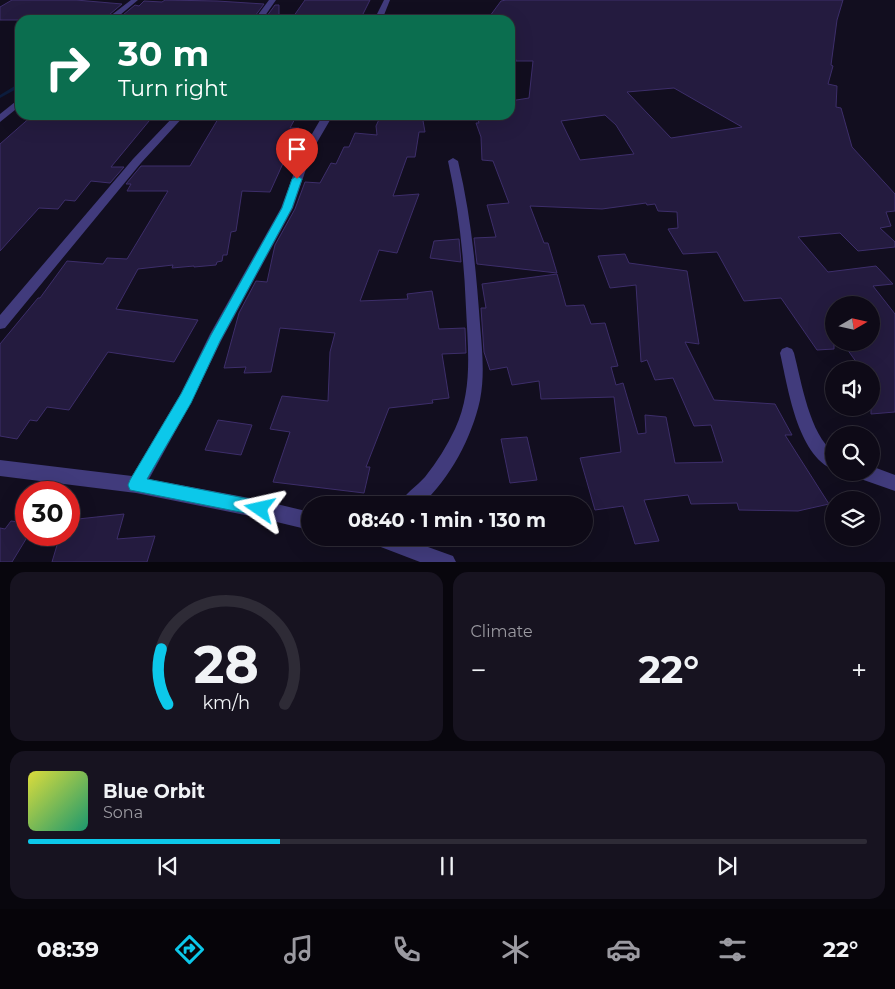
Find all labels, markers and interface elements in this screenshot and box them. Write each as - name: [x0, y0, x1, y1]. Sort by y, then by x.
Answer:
- text: 30 m: [118, 32, 209, 75]
- icon: right: [35, 35, 100, 100]
- text: Turn right: [118, 75, 228, 102]
- pin: [276, 128, 318, 179]
- icon: arrive: [283, 135, 311, 163]
- north arrow: [825, 296, 880, 351]
- map controls: [825, 296, 880, 546]
- button: sound: [825, 361, 880, 416]
- button: search: [825, 426, 880, 481]
- speed limit sign: 30: [15, 481, 80, 546]
- position arrow: [233, 482, 285, 534]
- button: layers: [825, 491, 880, 546]
- text: 08:40 · 1 min · 130 m: [348, 509, 546, 532]
- text: Climate: [471, 622, 533, 641]
- text: 28: [194, 633, 259, 696]
- text: 22°: [638, 646, 699, 693]
- text: −: [471, 653, 487, 687]
- text: +: [851, 653, 867, 687]
- text: km/h: [202, 692, 250, 713]
- text: Blue Orbit: [103, 780, 205, 803]
- text: Sona: [103, 803, 143, 822]
- icon: previous: [154, 852, 182, 880]
- icon: pause: [433, 852, 461, 880]
- icon: next: [713, 852, 741, 880]
- icon: directions: [172, 932, 207, 967]
- icon: music: [281, 932, 316, 967]
- icon: phone: [389, 932, 424, 967]
- icon: climate: [498, 932, 533, 967]
- icon: car: [606, 932, 641, 967]
- icon: filters: [715, 932, 750, 967]
- text: 08:39: [37, 936, 99, 963]
- text: 22°: [823, 936, 858, 963]

